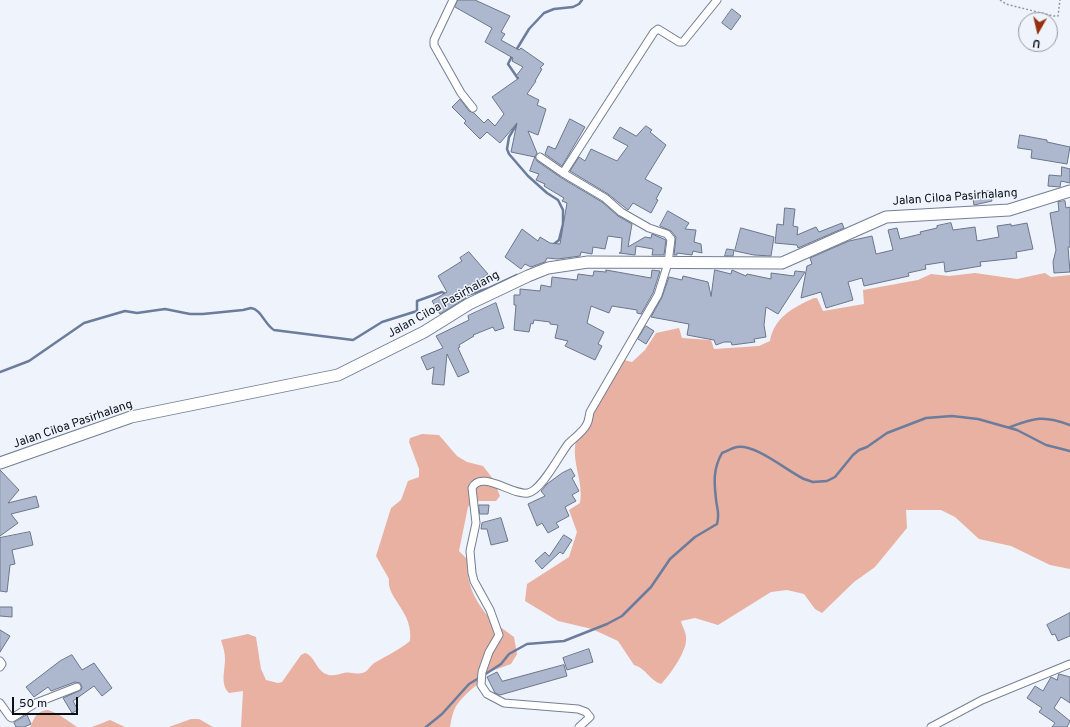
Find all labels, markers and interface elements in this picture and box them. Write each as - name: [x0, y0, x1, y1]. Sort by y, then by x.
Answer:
- north arrow: [1018, 12, 1058, 52]
- text: U: [1032, 35, 1041, 50]
- street label: Jalan Ciloa Pasirhalang: [892, 186, 1018, 210]
- street label: Jalan Ciloa Pasirhalang: [386, 268, 502, 342]
- street label: Jalan Ciloa Pasirhalang: [11, 398, 135, 452]
- scale bar: [14, 689, 80, 715]
- text: 50 m: [19, 696, 47, 712]

